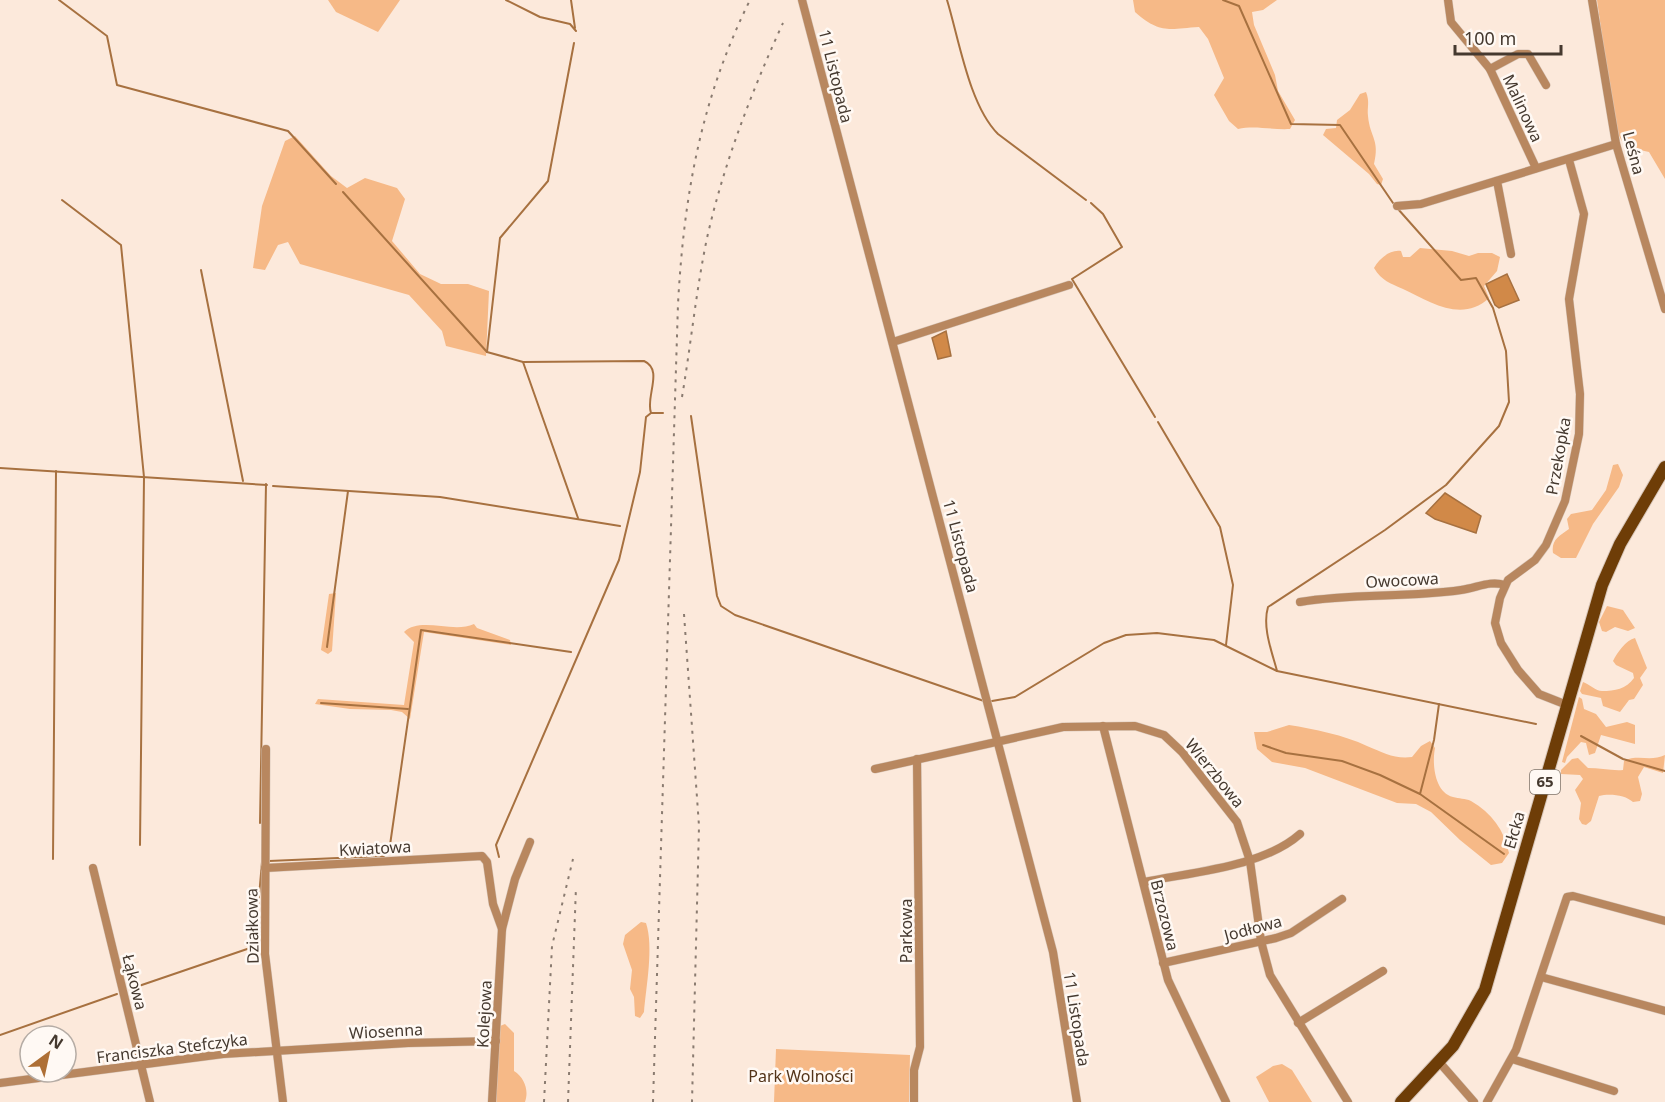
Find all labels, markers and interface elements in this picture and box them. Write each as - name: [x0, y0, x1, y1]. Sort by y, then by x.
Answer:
- scale bar: [1455, 18, 1562, 56]
- text: 100 m: [1464, 26, 1516, 50]
- street label: 11 Listopada: [814, 27, 858, 125]
- street label: Malinowa: [1498, 70, 1548, 146]
- street label: Leśna: [1618, 129, 1650, 177]
- street label: Przekopka: [1540, 415, 1576, 497]
- street label: 11 Listopada: [938, 497, 984, 595]
- street label: Owocowa: [1365, 567, 1439, 593]
- street label: Wierzbowa: [1180, 734, 1250, 812]
- road number: 65: [1530, 770, 1560, 794]
- street label: Ełcka: [1498, 809, 1530, 851]
- street label: Kwiatowa: [338, 835, 412, 861]
- street label: Brzozowa: [1146, 877, 1184, 953]
- street label: Działkowa: [240, 888, 264, 964]
- street label: Parkowa: [895, 899, 917, 963]
- street label: Jodłowa: [1220, 910, 1284, 947]
- street label: Łąkowa: [117, 952, 153, 1012]
- street label: 11 Listopada: [1059, 970, 1095, 1068]
- street label: Kolejowa: [471, 980, 497, 1048]
- street label: Wiosenna: [348, 1018, 424, 1044]
- north arrow: [18, 1024, 78, 1084]
- street label: Franciszka Stefczyka: [95, 1028, 249, 1068]
- text: N: [45, 1029, 68, 1054]
- park label: Park Wolności: [748, 1065, 854, 1087]

